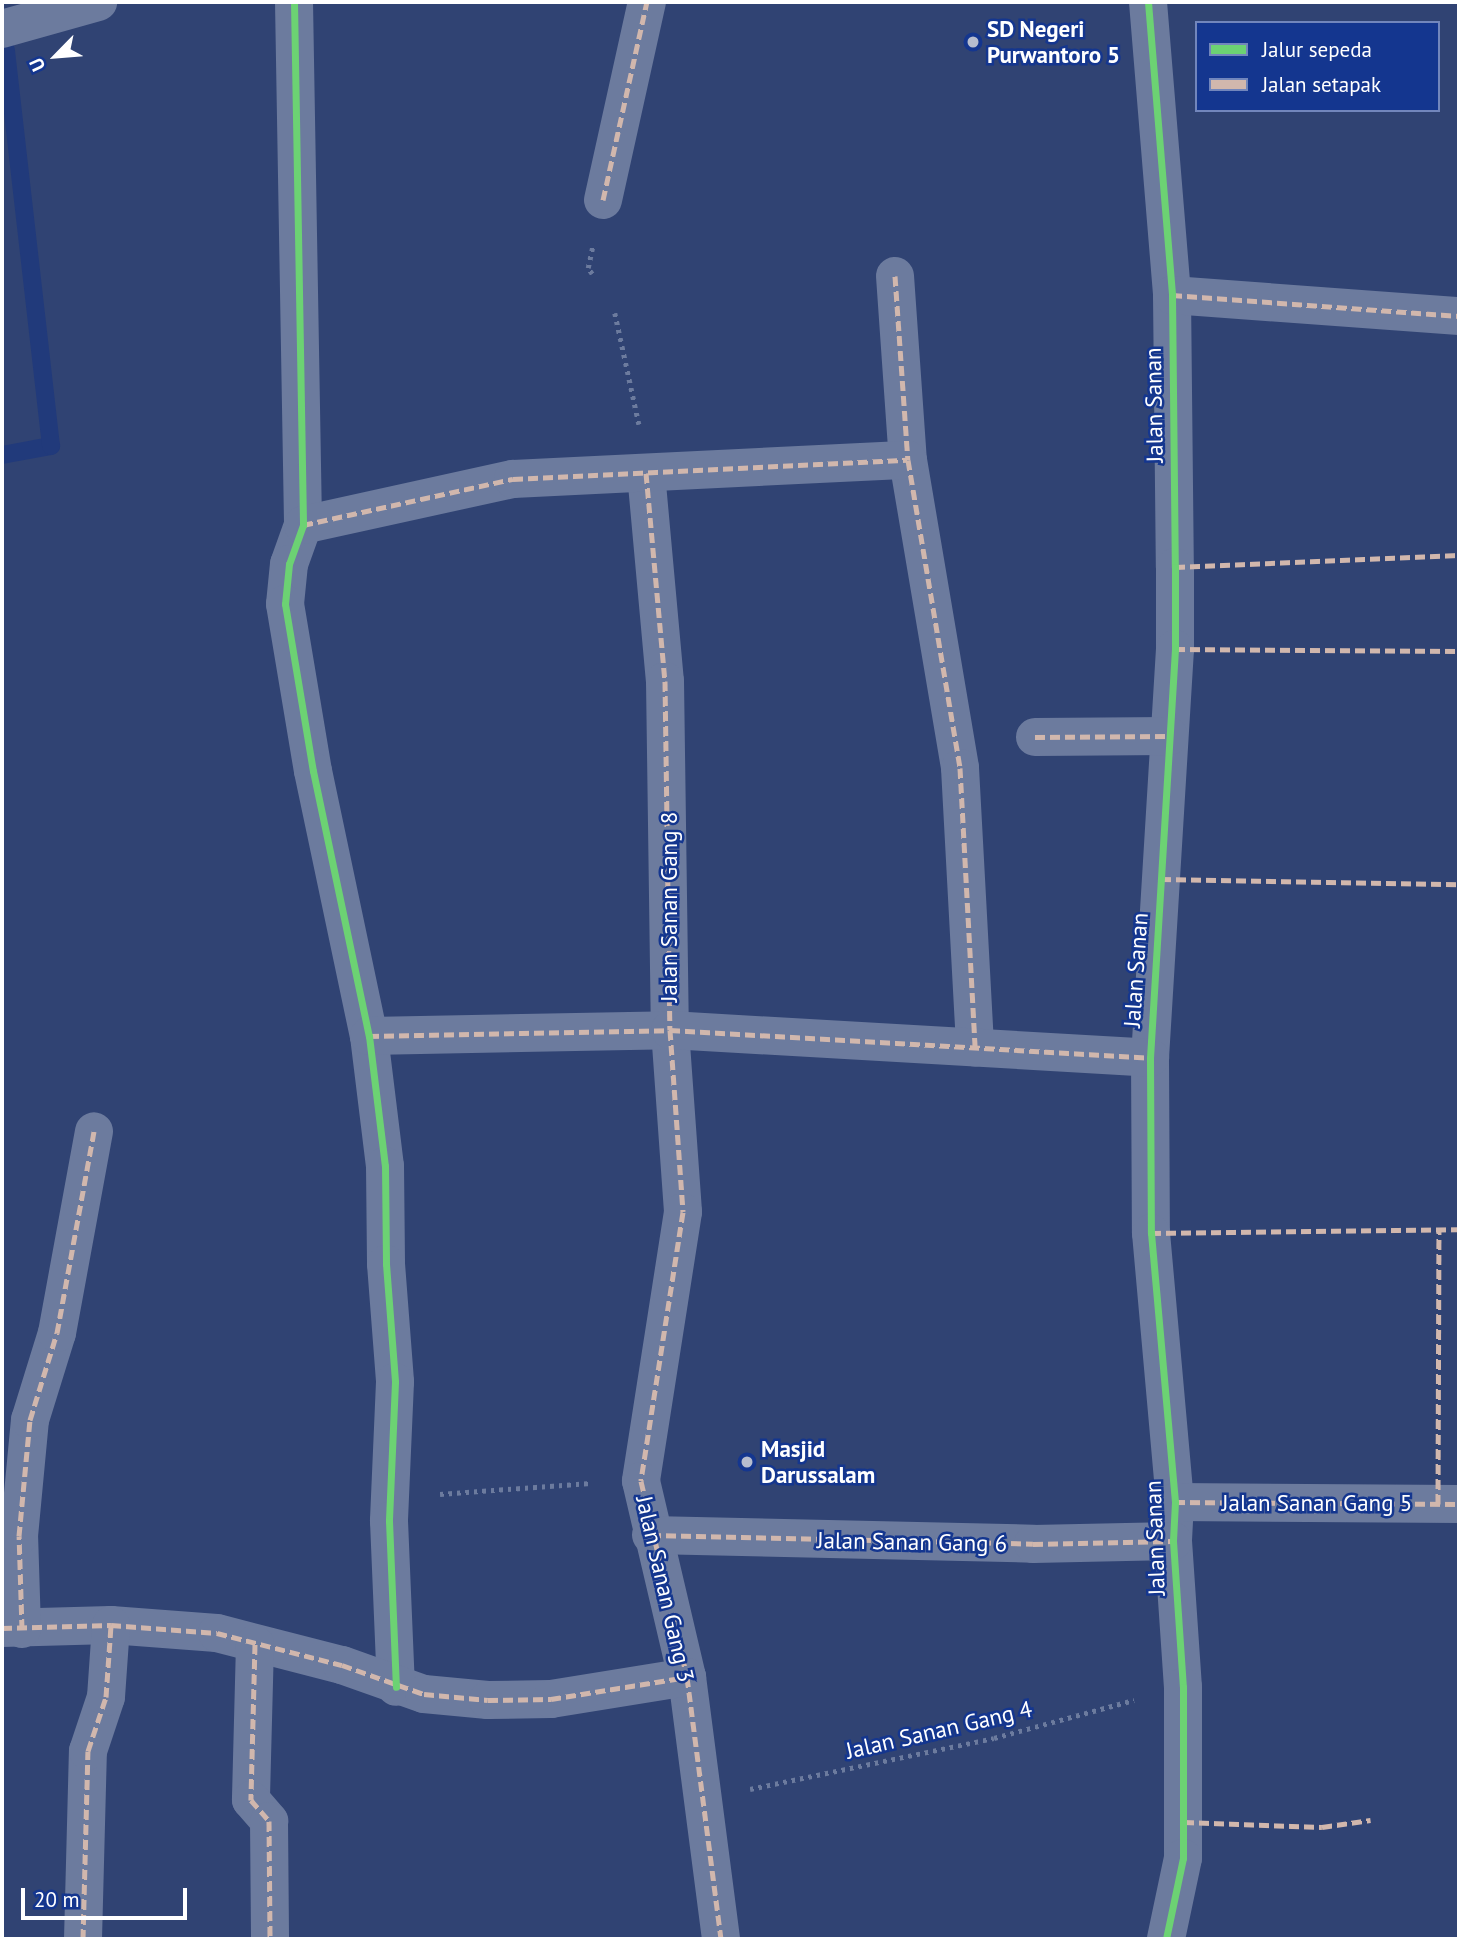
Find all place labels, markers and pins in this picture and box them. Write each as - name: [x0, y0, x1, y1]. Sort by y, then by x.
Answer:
- place label: SD Negeri Purwantoro 5: [987, 15, 1120, 69]
- marker: SD Negeri Purwantoro 5: [965, 34, 981, 50]
- place label: Masjid Darussalam: [761, 1435, 875, 1489]
- marker: Masjid Darussalam: [739, 1454, 755, 1470]

